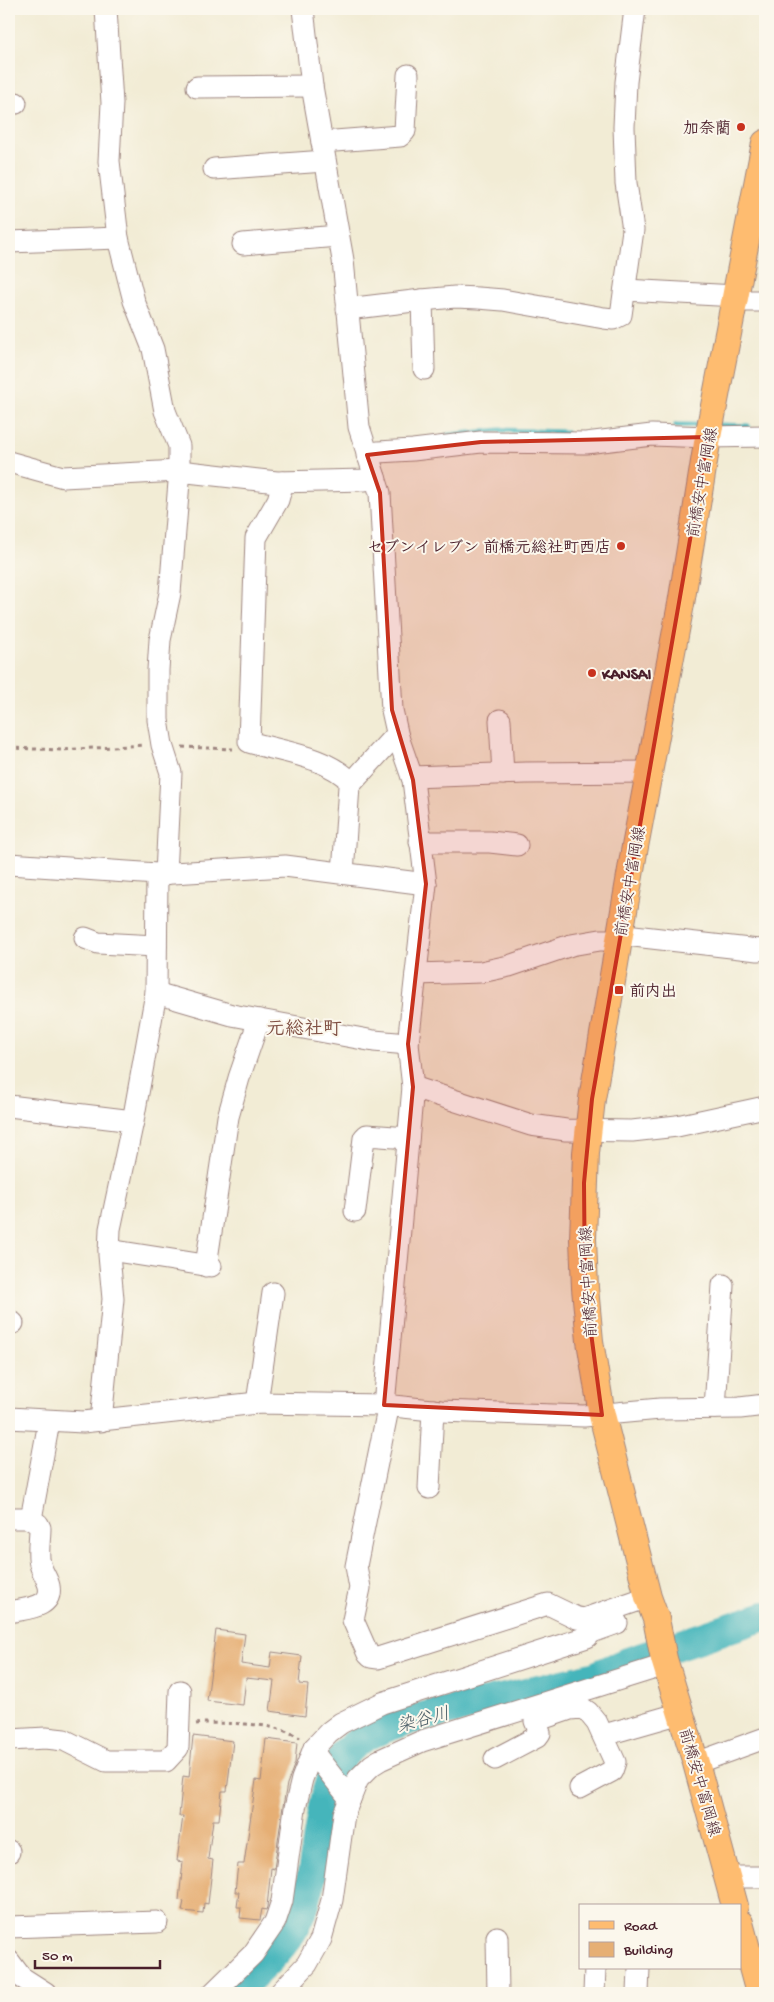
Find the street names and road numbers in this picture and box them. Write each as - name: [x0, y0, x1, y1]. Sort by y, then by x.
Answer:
- street label: 前橋安中富岡線: [683, 425, 724, 539]
- street label: 前橋安中富岡線: [611, 824, 652, 938]
- street label: 前橋安中富岡線: [576, 1225, 603, 1338]
- street label: 前橋安中富岡線: [673, 1726, 724, 1839]

